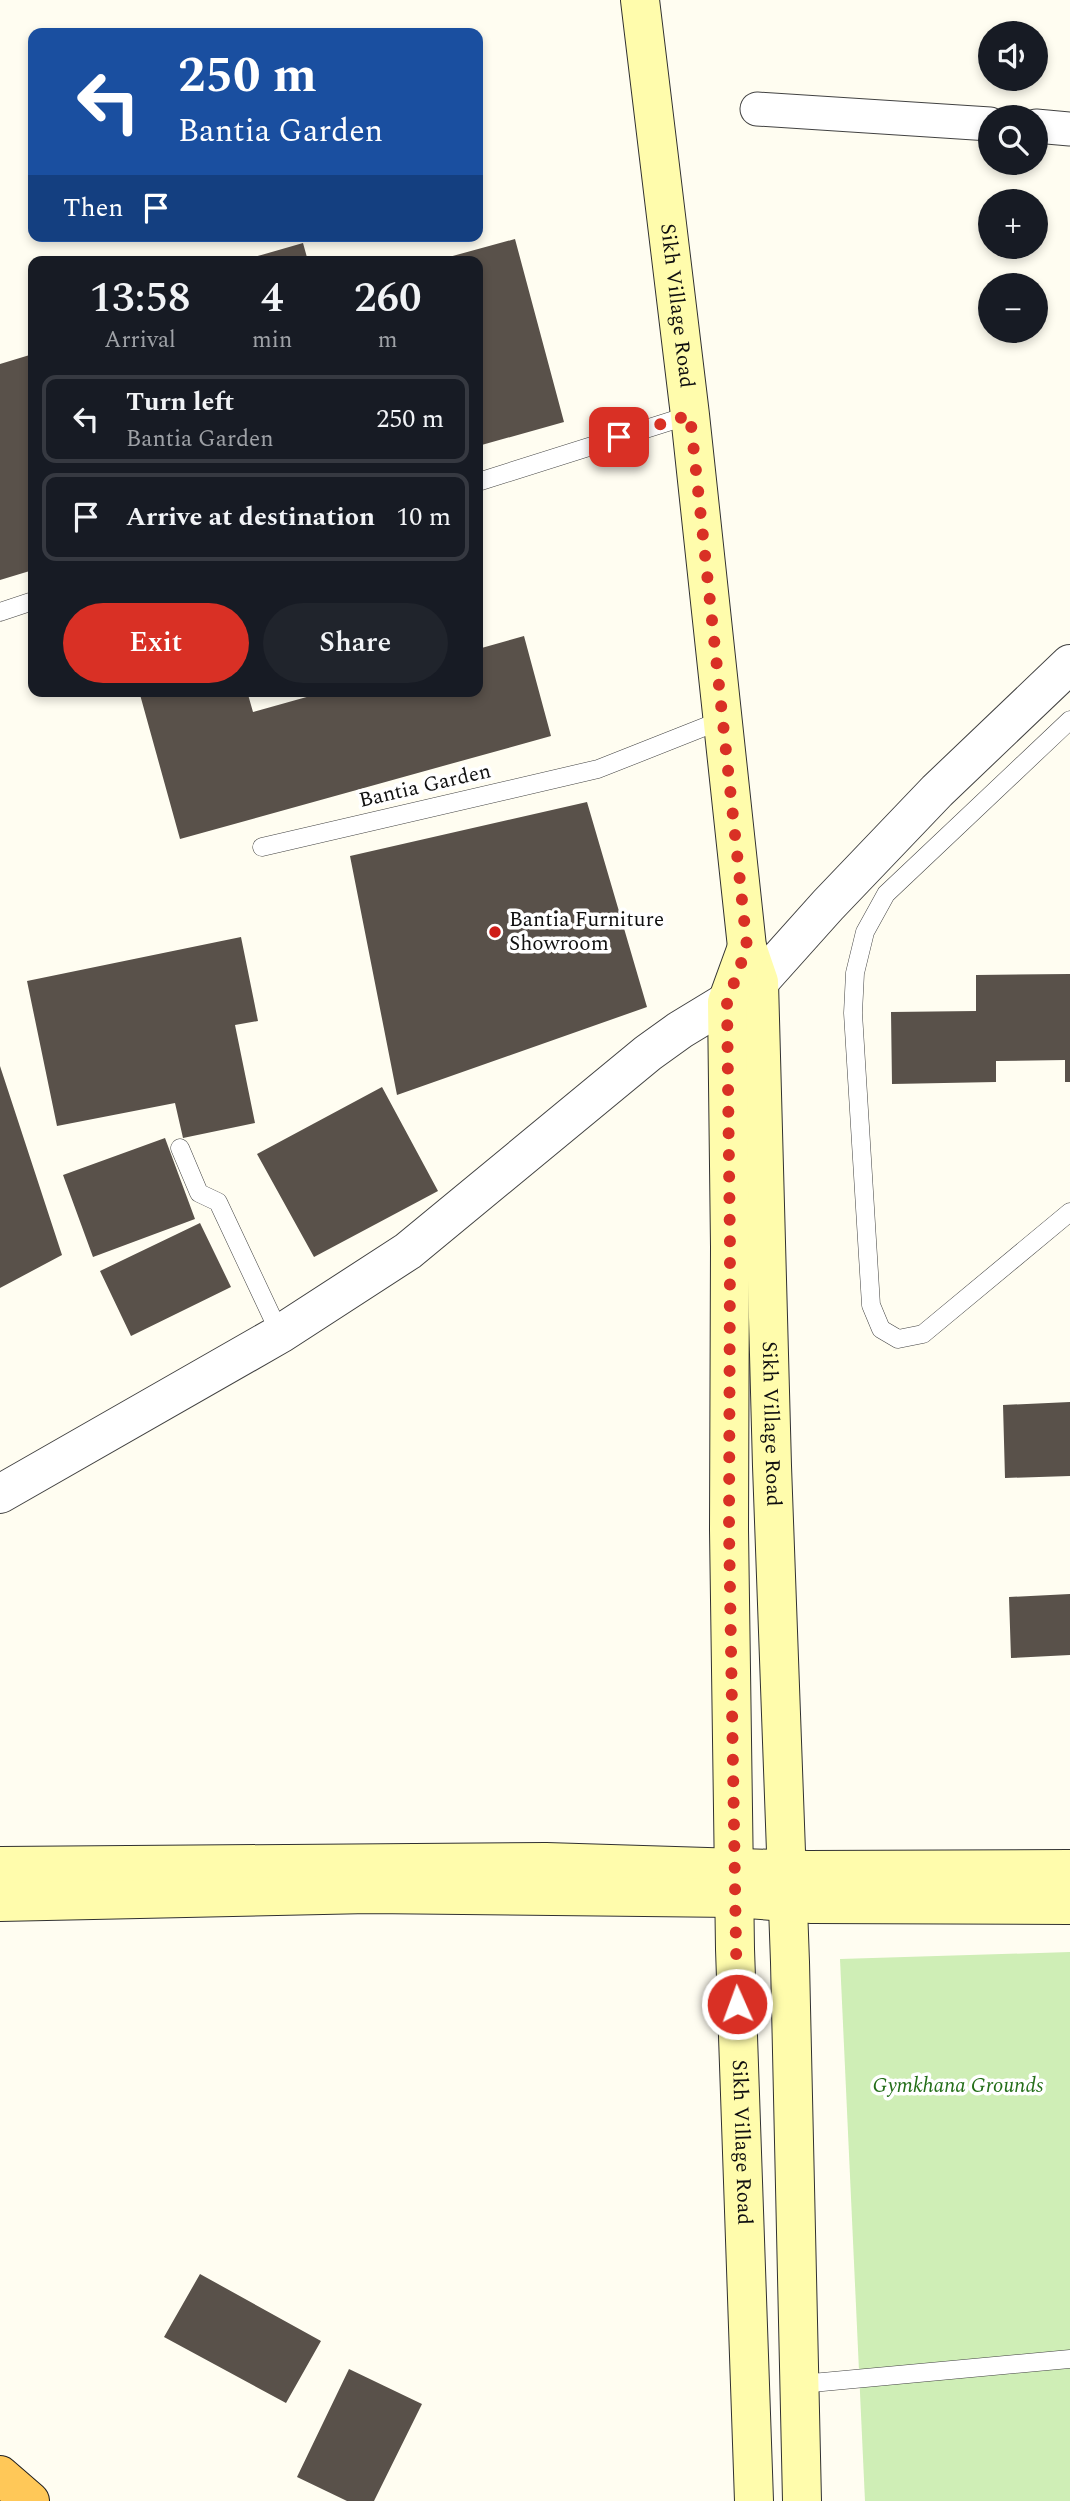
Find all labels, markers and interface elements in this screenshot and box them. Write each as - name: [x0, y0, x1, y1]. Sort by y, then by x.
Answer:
- map controls: [978, 21, 1048, 343]
- button: sound: [978, 21, 1048, 91]
- text: 250 m: [178, 39, 317, 114]
- icon: left: [63, 56, 154, 147]
- button: search: [978, 105, 1048, 175]
- text: Bantia Garden: [178, 107, 383, 156]
- text: Then: [63, 188, 123, 228]
- icon: arrive: [137, 189, 175, 227]
- button: +: [978, 189, 1048, 259]
- street label: Sikh Village Road: [651, 222, 703, 390]
- text: 13:58: [90, 267, 191, 330]
- text: 4: [261, 267, 283, 330]
- text: 260: [354, 267, 421, 330]
- button: −: [978, 273, 1048, 343]
- text: Arrival: [104, 323, 176, 358]
- text: min: [252, 323, 292, 358]
- text: m: [378, 323, 398, 358]
- text: Turn left: [126, 382, 234, 422]
- text: 250 m: [376, 399, 444, 439]
- icon: left: [67, 400, 105, 438]
- pin: [589, 407, 649, 467]
- icon: arrive: [600, 418, 638, 456]
- text: Bantia Garden: [126, 422, 274, 457]
- text: Arrive at destination: [126, 497, 375, 537]
- text: 10 m: [396, 497, 451, 537]
- icon: arrive: [67, 498, 105, 536]
- button: Exit: [63, 603, 249, 683]
- button: Share: [263, 603, 448, 683]
- street label: Bantia Garden: [356, 755, 494, 817]
- place label: Bantia Furniture Showroom: [509, 904, 664, 960]
- marker: Bantia Furniture Showroom: [487, 924, 503, 940]
- street label: Sikh Village Road: [753, 1341, 789, 1507]
- position arrow: [700, 1967, 774, 2041]
- street label: Sikh Village Road: [723, 2059, 760, 2226]
- park label: Gymkhana Grounds: [873, 2070, 1044, 2102]

